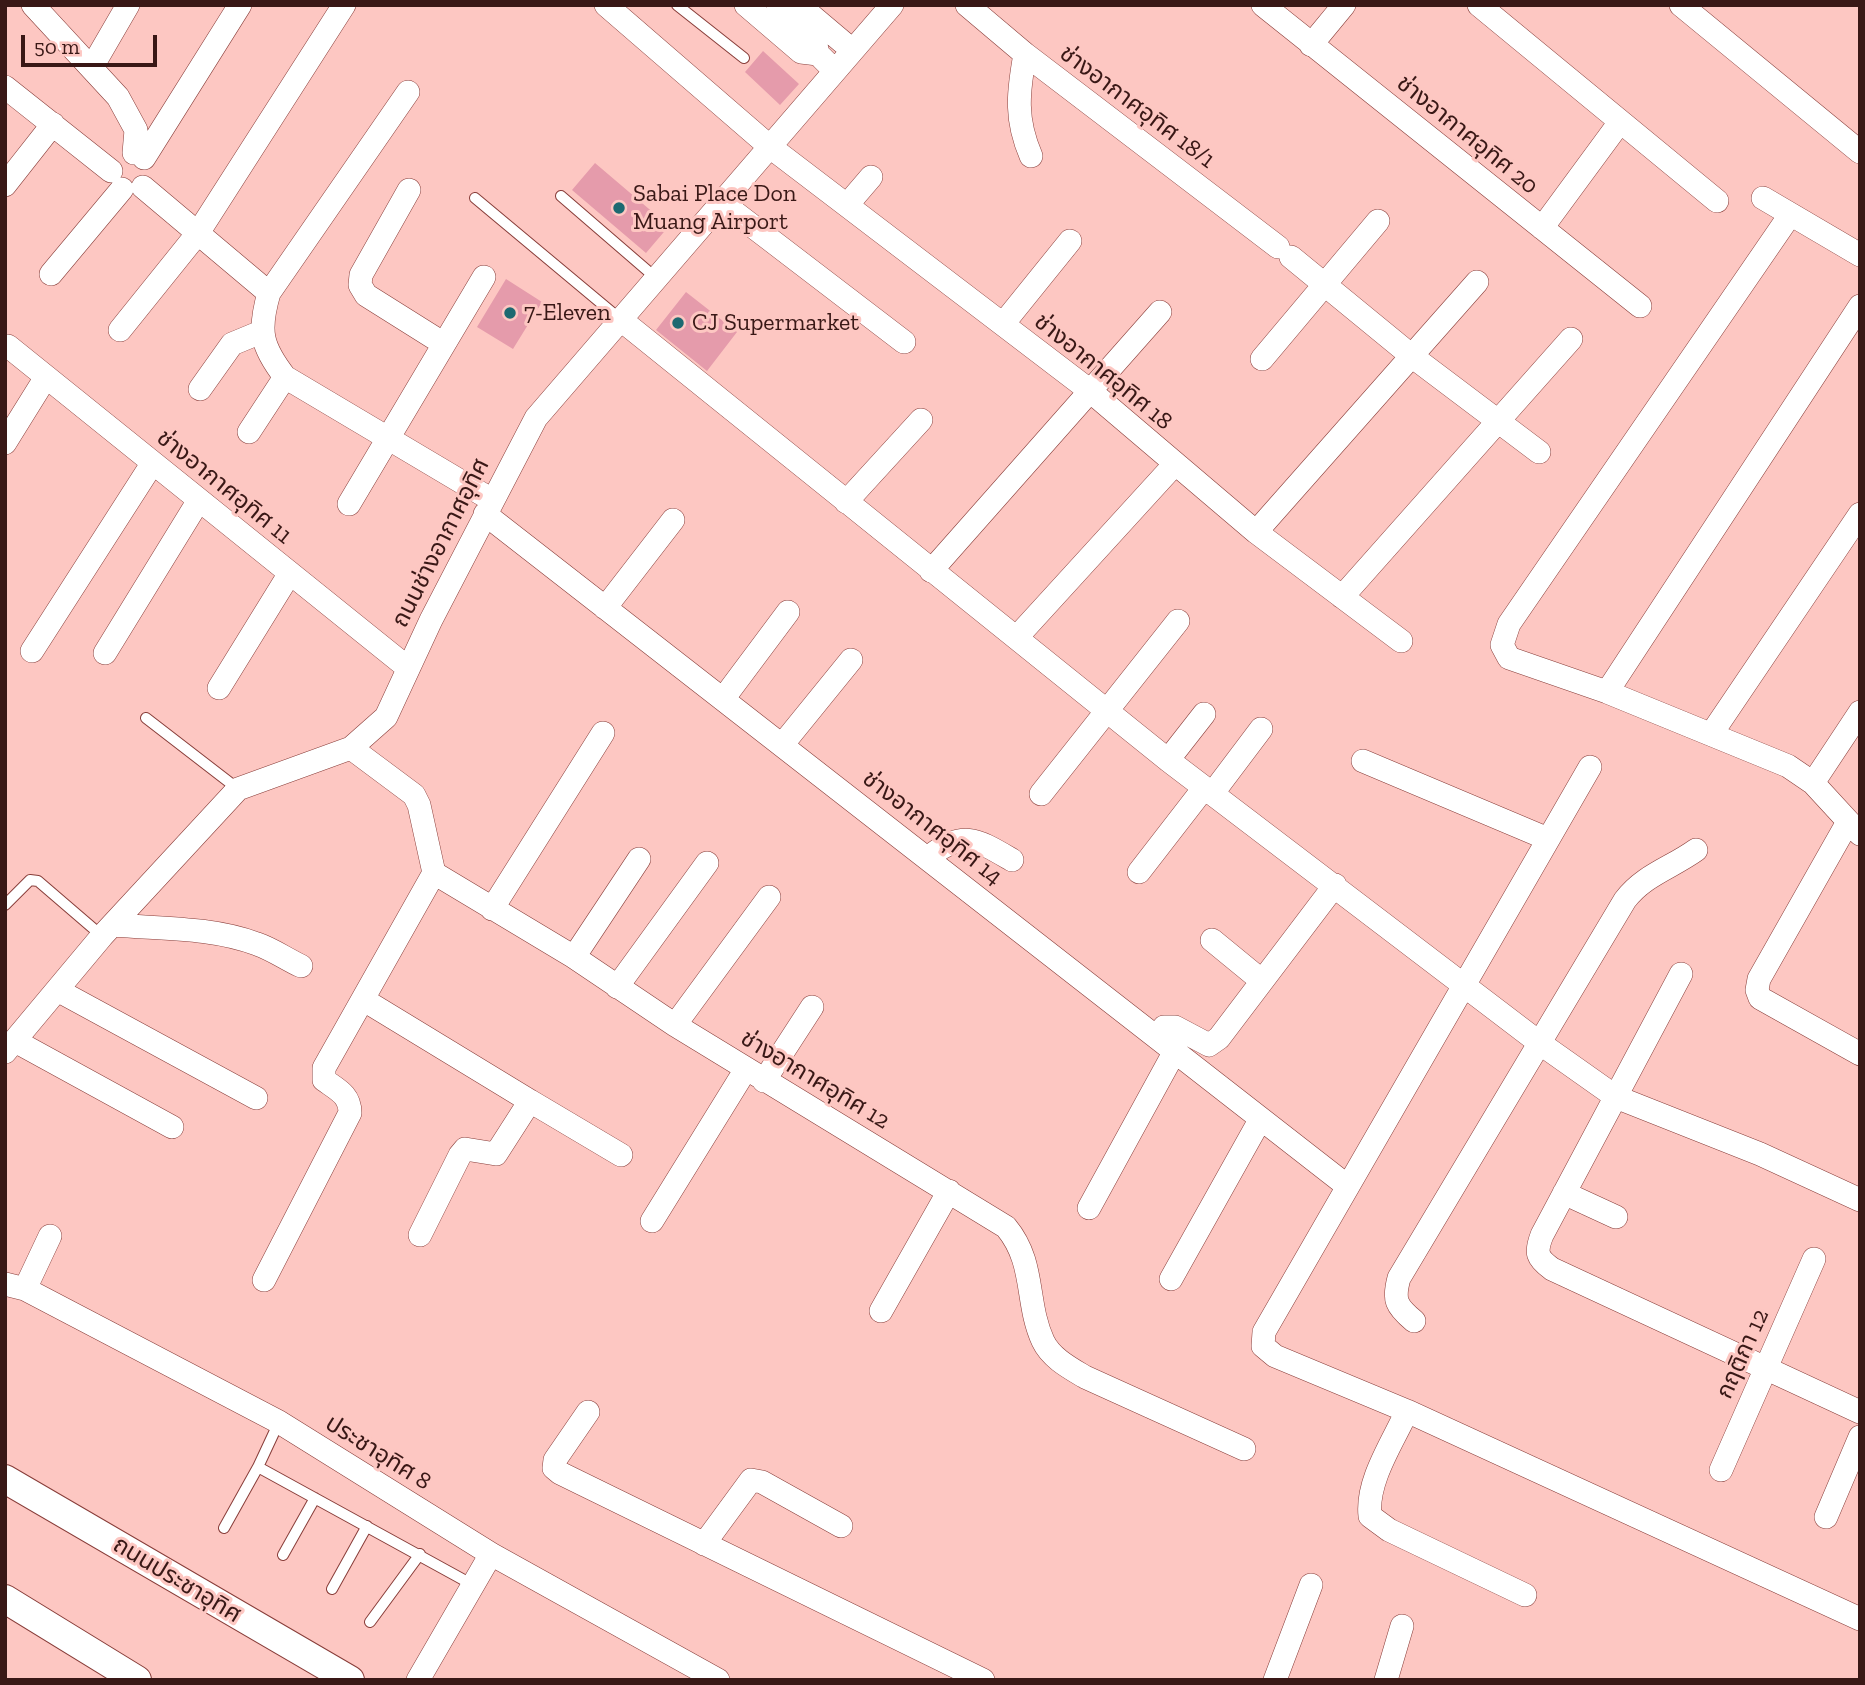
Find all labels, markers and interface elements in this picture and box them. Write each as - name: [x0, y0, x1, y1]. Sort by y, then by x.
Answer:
- scale bar: [24, 21, 161, 65]
- text: 50 m: [34, 34, 80, 59]
- street label: ช่างอากาศอุทิศ 18/1: [1054, 39, 1220, 175]
- street label: ช่างอากาศอุทิศ 20: [1390, 69, 1544, 201]
- place label: Sabai Place Don Muang Airport: [633, 180, 797, 236]
- marker: Sabai Place Don Muang Airport: [611, 200, 627, 216]
- place label: 7-Eleven: [524, 299, 611, 327]
- marker: 7-Eleven: [502, 305, 518, 321]
- street label: ช่างอากาศอุทิศ 18: [1028, 307, 1178, 437]
- place label: CJ Supermarket: [692, 309, 859, 337]
- marker: CJ Supermarket: [670, 315, 686, 331]
- street label: ช่างอากาศอุทิศ 11: [150, 424, 298, 550]
- street label: ถนนช่างอากาศอุทิศ: [386, 454, 496, 632]
- street label: ช่างอากาศอุทิศ 14: [856, 764, 1008, 892]
- street label: ช่างอากาศอุทิศ 12: [735, 1024, 895, 1136]
- street label: กฤติกา 12: [1710, 1305, 1776, 1403]
- street label: ประชาอุทิศ 8: [320, 1409, 436, 1497]
- street label: ถนนประชาอุทิศ: [108, 1530, 246, 1630]

